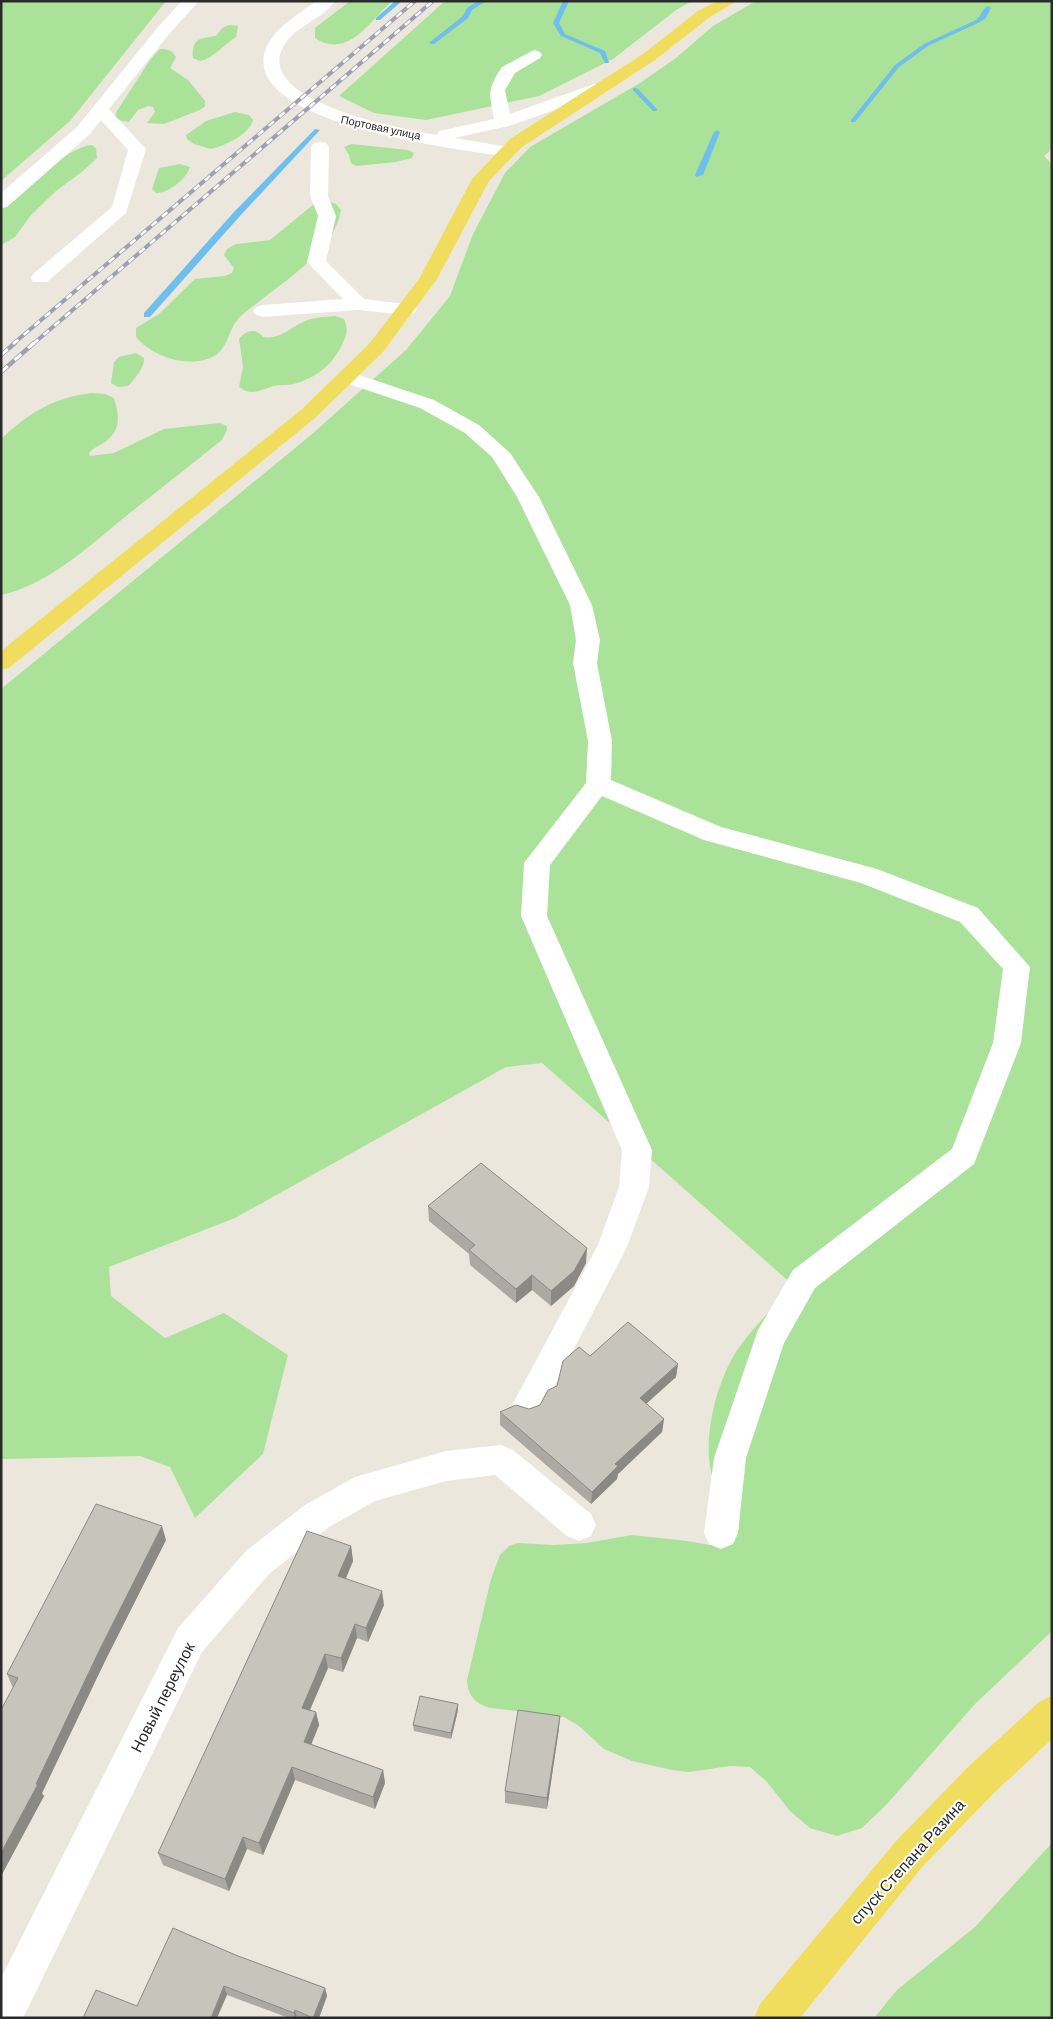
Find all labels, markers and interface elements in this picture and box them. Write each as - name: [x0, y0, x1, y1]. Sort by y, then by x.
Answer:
- street label: Портовая улица: [340, 112, 423, 142]
- street label: Новый переулок: [126, 1638, 198, 1755]
- street label: спуск Степана Разина: [846, 1795, 968, 1927]

